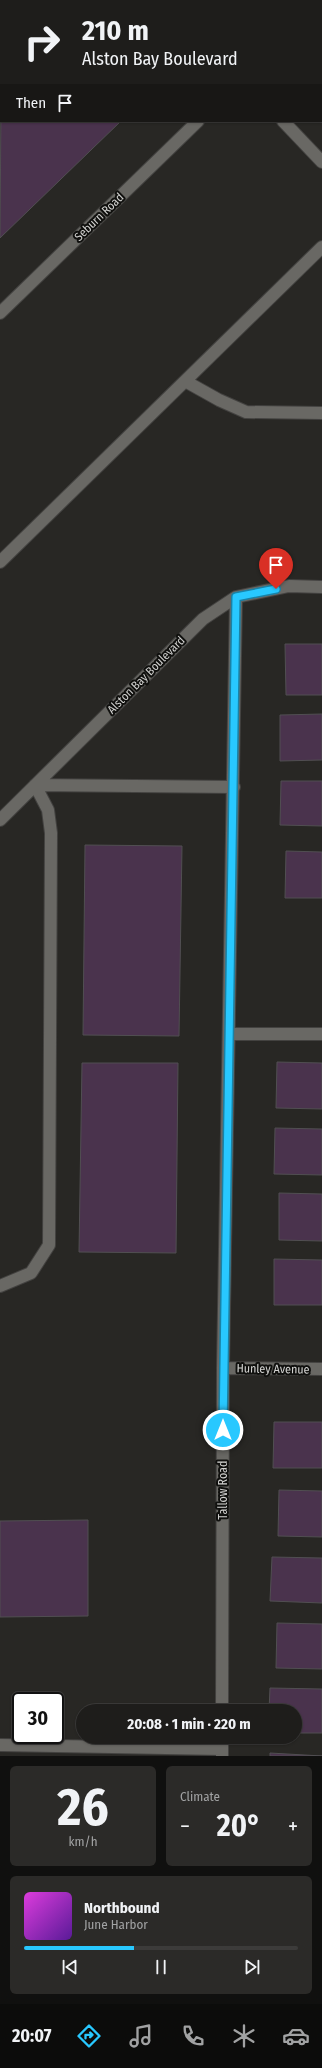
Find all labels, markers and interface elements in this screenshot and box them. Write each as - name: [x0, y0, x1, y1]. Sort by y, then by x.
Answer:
- text: 210 m: [82, 14, 149, 47]
- icon: right: [16, 16, 68, 68]
- text: Alston Bay Boulevard: [82, 48, 238, 70]
- icon: arrive: [54, 92, 76, 114]
- text: Then: [16, 94, 46, 112]
- street label: Seburn Road: [72, 190, 126, 244]
- pin: [259, 548, 293, 589]
- icon: arrive: [265, 554, 287, 576]
- street label: Alston Bay Boulevard: [104, 633, 188, 717]
- street label: Hunley Avenue: [236, 1361, 310, 1377]
- position arrow: [202, 1409, 244, 1451]
- street label: Tallow Road: [216, 1461, 230, 1519]
- speed limit sign: 30: [12, 1692, 64, 1744]
- text: 20:08 · 1 min · 220 m: [127, 1715, 251, 1733]
- text: 26: [57, 1776, 109, 1839]
- text: Climate: [180, 1789, 220, 1804]
- text: 20°: [217, 1808, 261, 1844]
- text: −: [180, 1813, 190, 1840]
- text: +: [288, 1813, 298, 1840]
- text: km/h: [69, 1834, 98, 1849]
- text: Northbound: [84, 1899, 160, 1917]
- text: June Harbor: [84, 1917, 148, 1932]
- icon: previous: [59, 1956, 81, 1978]
- icon: pause: [150, 1956, 172, 1978]
- icon: next: [241, 1956, 263, 1978]
- icon: directions: [75, 2022, 103, 2050]
- icon: music: [127, 2022, 155, 2050]
- icon: phone: [179, 2022, 207, 2050]
- icon: climate: [230, 2022, 258, 2050]
- icon: car: [282, 2022, 310, 2050]
- text: 20:07: [12, 2025, 51, 2047]

